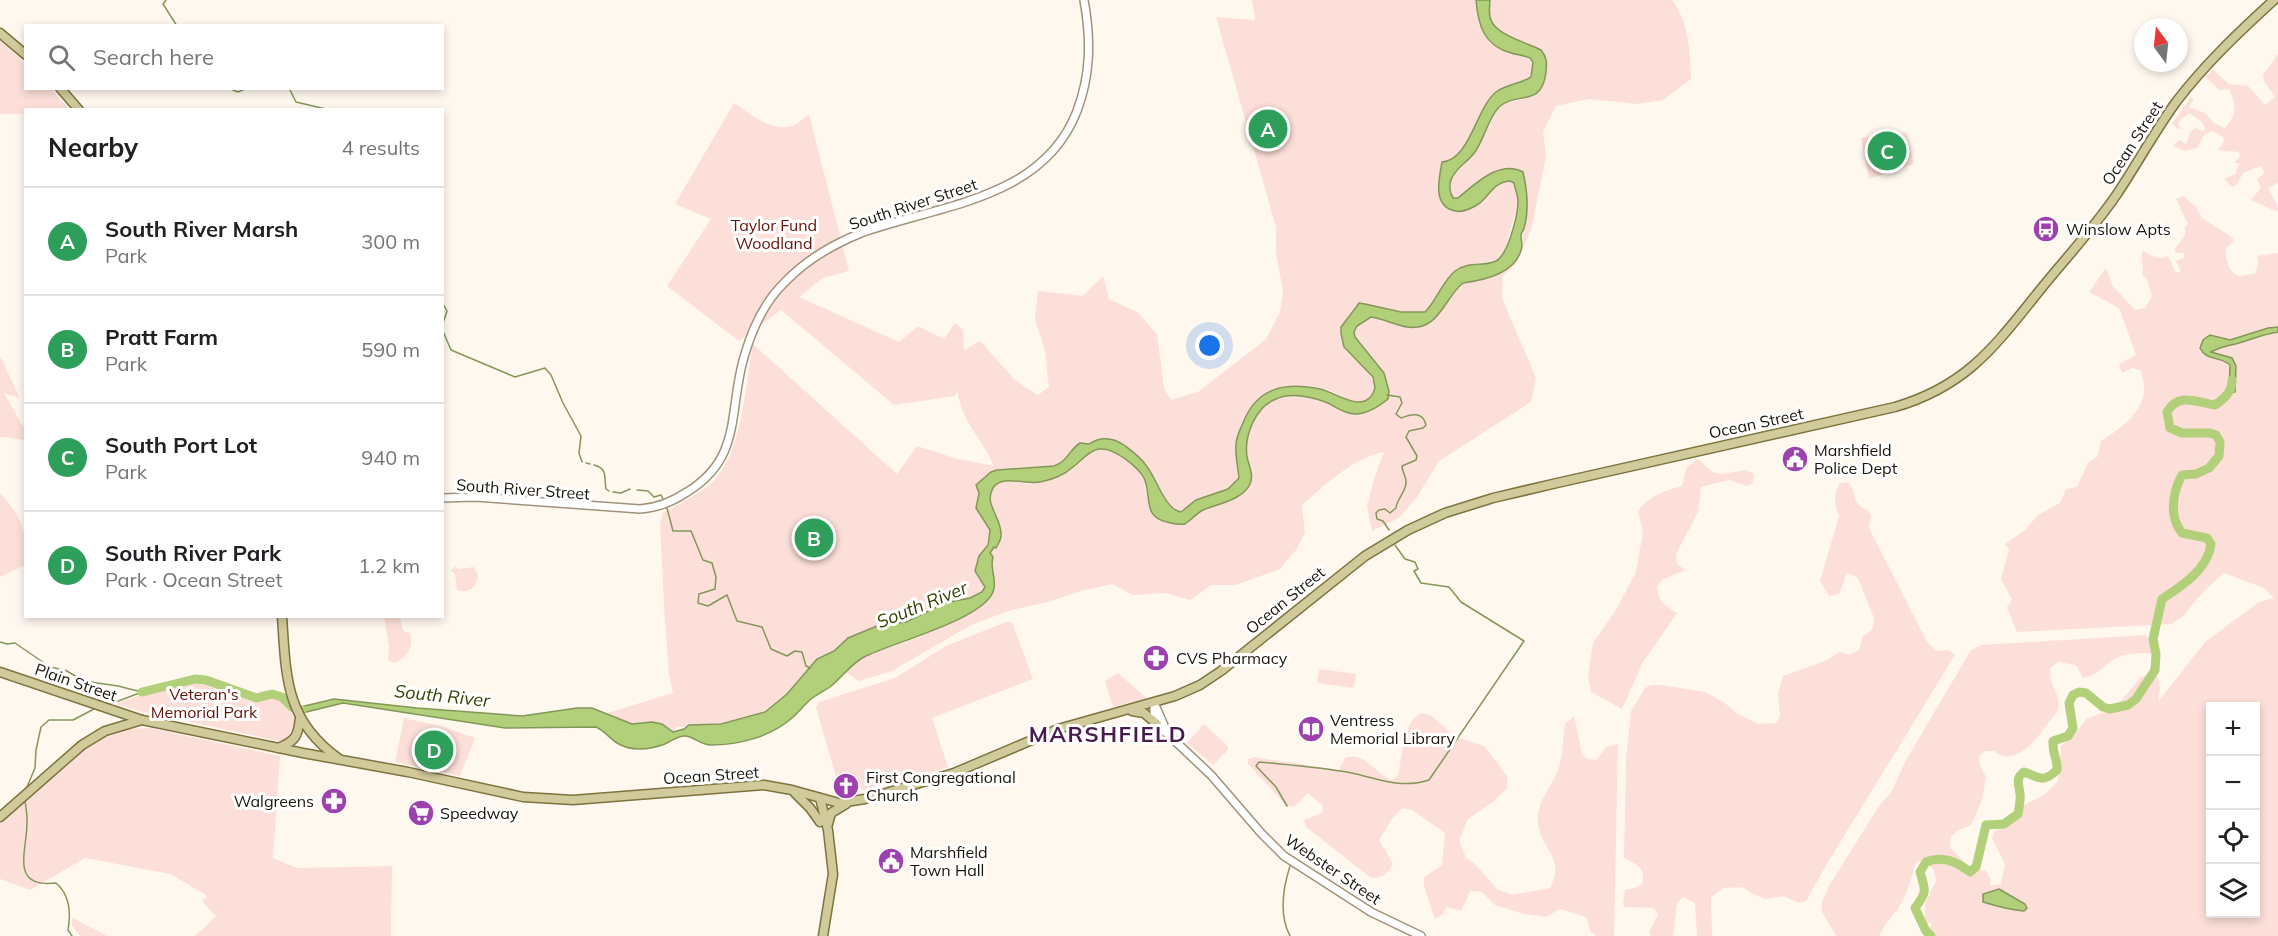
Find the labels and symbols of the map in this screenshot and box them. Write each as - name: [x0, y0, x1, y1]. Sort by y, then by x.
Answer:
- north arrow: [2134, 18, 2188, 72]
- street label: Ocean Street: [2097, 97, 2167, 189]
- pin: A: [1248, 106, 1288, 152]
- pin: C: [1868, 128, 1906, 174]
- street label: South River Street: [846, 174, 980, 234]
- bus stop icon: Winslow Apts: [2031, 214, 2061, 244]
- park label: Taylor Fund Woodland: [731, 215, 817, 253]
- place label: Winslow Apts: [2066, 219, 2171, 239]
- your location: [1195, 331, 1224, 360]
- street label: Ocean Street: [1707, 403, 1806, 443]
- place label: Marshfield Police Dept: [1814, 440, 1898, 478]
- public building icon: Marshfield Police Dept: [1780, 444, 1810, 474]
- street label: South River Street: [456, 474, 591, 504]
- pin: B: [794, 516, 834, 560]
- street label: Ocean Street: [1241, 562, 1329, 638]
- water label: South River: [873, 575, 972, 633]
- pharmacy icon: CVS Pharmacy: [1141, 643, 1171, 673]
- place label: CVS Pharmacy: [1176, 648, 1288, 668]
- street label: Plain Street: [32, 659, 120, 705]
- water label: South River: [393, 679, 492, 712]
- park label: Veteran's Memorial Park: [151, 684, 258, 722]
- place label: Ventress Memorial Library: [1330, 710, 1456, 748]
- library icon: Ventress Memorial Library: [1296, 714, 1326, 744]
- district label: MARSHFIELD: [1029, 720, 1187, 748]
- pin: D: [414, 728, 454, 772]
- street label: Ocean Street: [662, 762, 760, 788]
- place label: First Congregational Church: [866, 767, 1016, 805]
- church icon: First Congregational Church: [831, 771, 861, 801]
- pharmacy icon: Walgreens: [319, 786, 349, 816]
- place label: Walgreens: [234, 791, 314, 811]
- supermarket icon: Speedway: [406, 798, 436, 828]
- place label: Speedway: [440, 803, 519, 823]
- street label: Webster Street: [1281, 830, 1385, 909]
- place label: Marshfield Town Hall: [910, 842, 988, 880]
- public building icon: Marshfield Town Hall: [876, 846, 906, 876]

